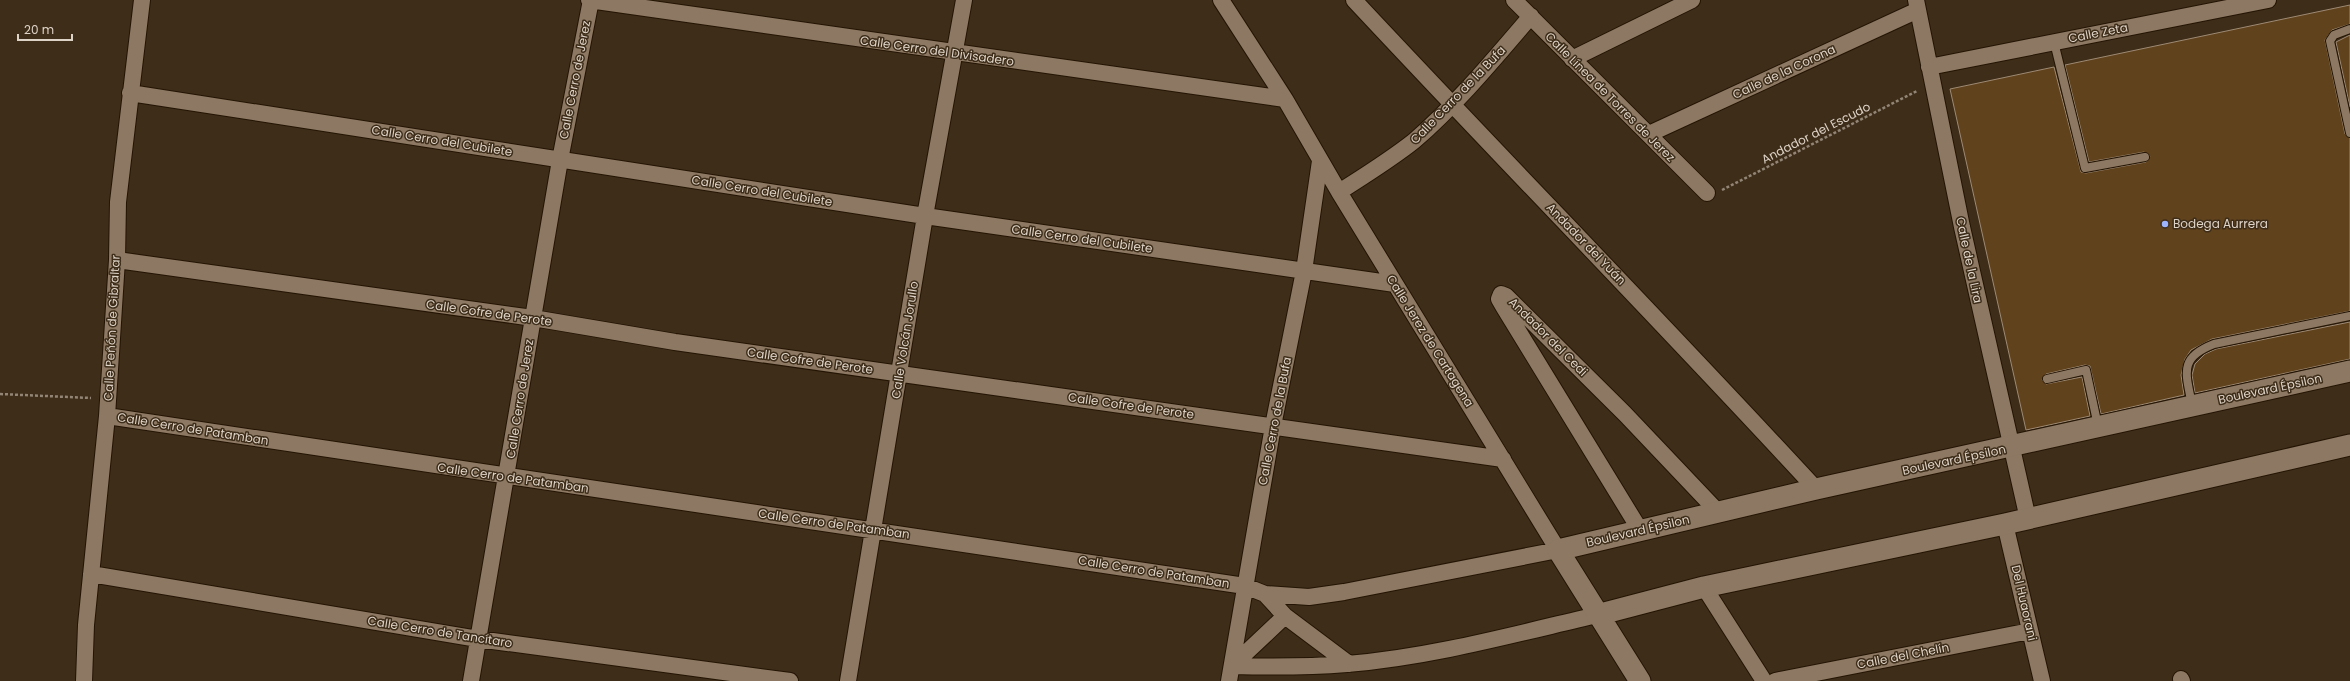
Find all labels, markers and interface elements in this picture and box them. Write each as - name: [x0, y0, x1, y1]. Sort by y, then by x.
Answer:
- scale bar: [18, 16, 72, 42]
- street label: Calle Zeta: [2067, 18, 2129, 47]
- street label: Calle Cerro de Jerez: [555, 19, 594, 141]
- text: 20 m: [24, 21, 54, 38]
- street label: Calle Línea de Torres de Jerez: [1542, 28, 1679, 165]
- street label: Calle Cerro del Divisadero: [859, 31, 1015, 70]
- street label: Calle de la Corona: [1730, 40, 1838, 103]
- street label: Calle Cerro de la Bufa: [1406, 42, 1509, 148]
- street label: Andador del Escudo: [1758, 98, 1874, 167]
- street label: Calle Cerro del Cubilete: [370, 121, 514, 160]
- street label: Calle Cerro del Cubilete: [690, 171, 834, 210]
- street label: Andador del Yuán: [1543, 199, 1630, 288]
- street label: Calle de la Lira: [1952, 215, 1987, 305]
- place label: Bodega Aurrera: [2173, 215, 2268, 232]
- marker: Bodega Aurrera: [2160, 219, 2170, 229]
- street label: Calle Cerro del Cubilete: [1010, 220, 1154, 257]
- street label: Calle Peñón de Gibraltar: [99, 254, 124, 401]
- street label: Calle Jerez de Cartagena: [1383, 271, 1478, 410]
- street label: Calle Volcán Jorullo: [887, 280, 922, 400]
- street label: Andador del Cedi: [1505, 294, 1591, 380]
- street label: Calle Cofre de Perote: [425, 295, 553, 330]
- street label: Calle Cerro de Jerez: [502, 338, 537, 460]
- street label: Calle Cofre de Perote: [746, 343, 874, 378]
- street label: Calle Cerro de la Bufa: [1254, 355, 1295, 487]
- street label: Boulevard Épsilon: [2217, 369, 2323, 408]
- street label: Calle Cofre de Perote: [1067, 388, 1195, 423]
- street label: Calle Cerro de Patamban: [116, 408, 270, 449]
- street label: Boulevard Épsilon: [1901, 440, 2007, 479]
- street label: Calle Cerro de Patamban: [436, 458, 590, 497]
- street label: Calle Cerro de Patamban: [757, 504, 911, 543]
- street label: Boulevard Épsilon: [1585, 510, 1691, 551]
- street label: Calle Cerro de Patamban: [1077, 551, 1231, 592]
- street label: Del Huaorani: [2008, 563, 2041, 642]
- street label: Calle Cerro de Tancítaro: [366, 612, 514, 651]
- street label: Calle del Chelín: [1855, 638, 1950, 673]

